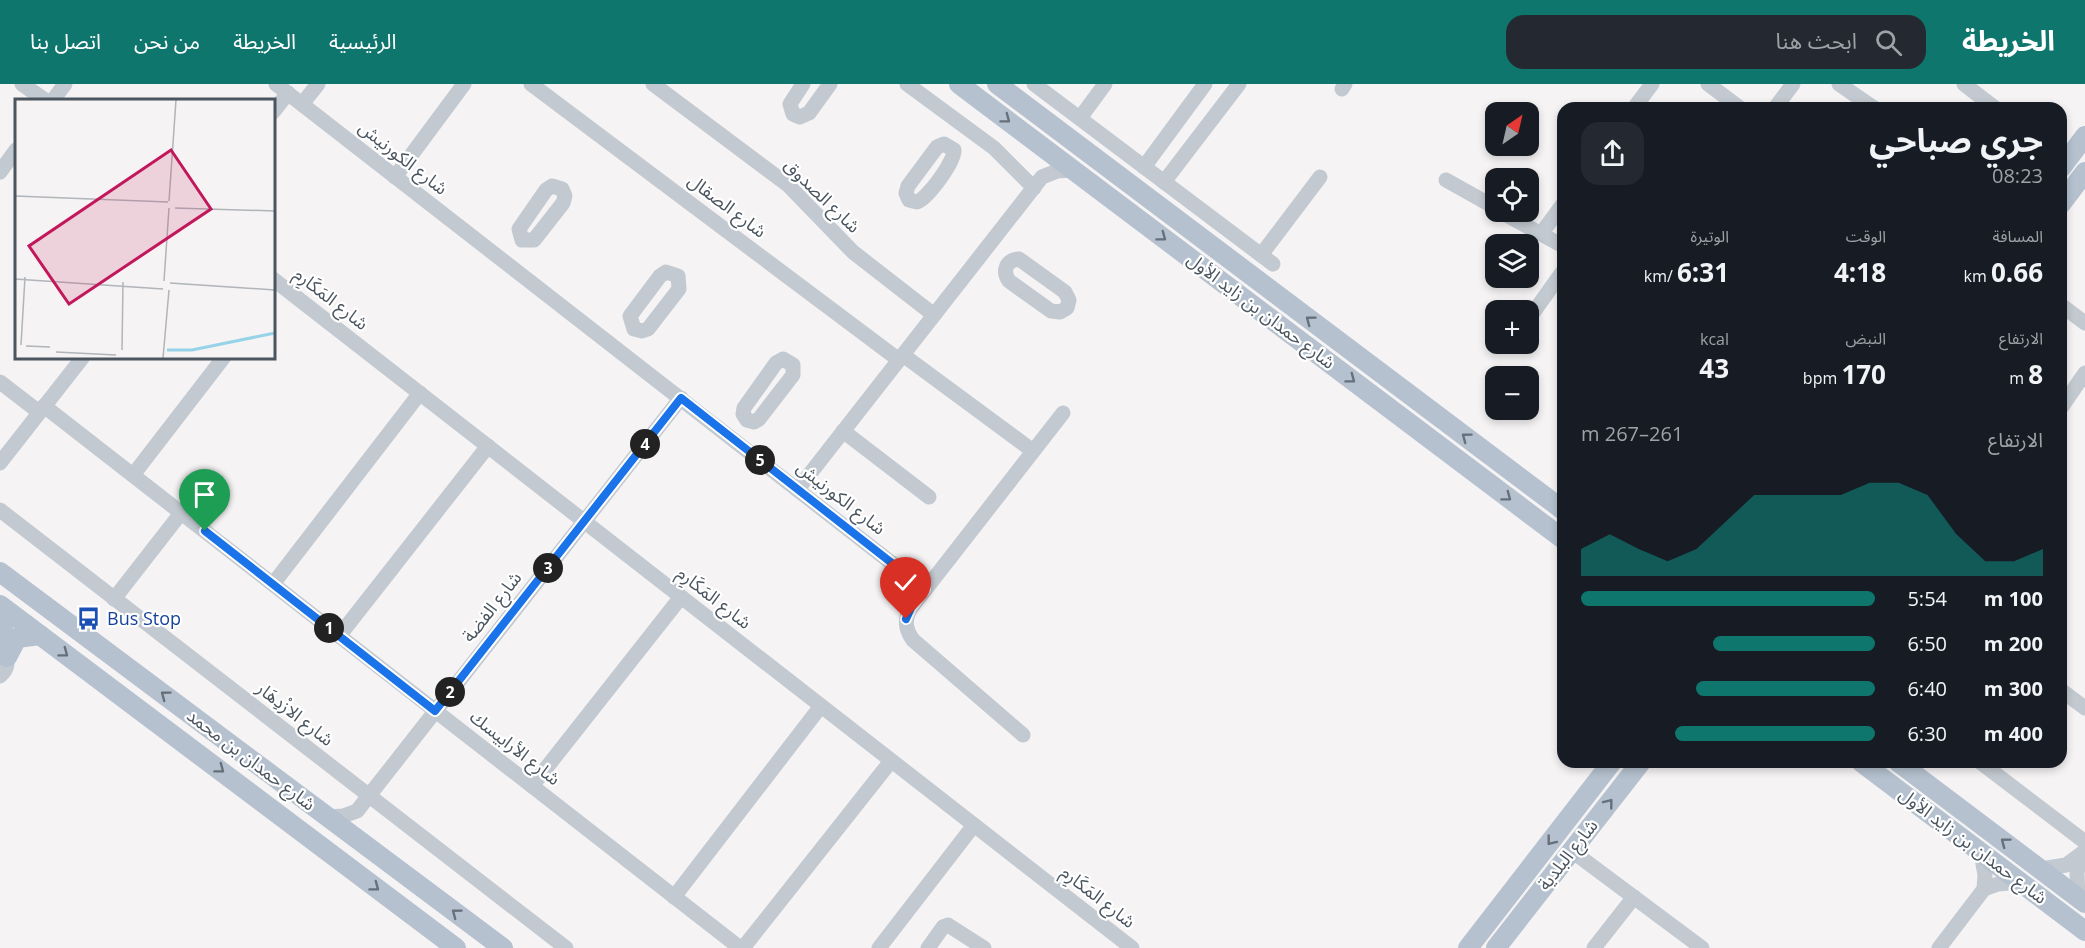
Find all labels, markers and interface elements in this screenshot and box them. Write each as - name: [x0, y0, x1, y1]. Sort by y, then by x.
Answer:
- search box: [1506, 15, 1926, 69]
- text: الخريطة: [1962, 21, 2055, 59]
- text: ابحث هنا: [1775, 25, 1857, 55]
- icon: search: [1872, 26, 1905, 59]
- text: اتصل بنا: [30, 27, 101, 55]
- text: من نحن: [134, 27, 200, 55]
- text: الخريطة: [233, 27, 296, 55]
- text: الرئيسية: [329, 27, 397, 55]
- inset map: [15, 99, 274, 358]
- north arrow: [1485, 102, 1539, 156]
- map controls: [1485, 102, 1539, 420]
- one-way arrow: [999, 112, 1010, 123]
- street label: شارع الكورنيش: [352, 115, 453, 202]
- text: جري صباحي: [1869, 117, 2043, 162]
- button: share: [1581, 122, 1644, 185]
- street label: شارع الصدوق: [777, 153, 866, 240]
- text: 08:23: [1992, 162, 2043, 189]
- street label: شارع الصقال: [682, 168, 772, 245]
- button: locate: [1485, 168, 1539, 222]
- text: الوتيرة: [1691, 225, 1729, 247]
- text: الوقت: [1846, 225, 1886, 247]
- text: المسافة: [1993, 225, 2043, 247]
- one-way arrow: [1155, 229, 1166, 240]
- button: layers: [1485, 234, 1539, 288]
- street label: شارع حمدان بن زايد الأول: [1181, 247, 1341, 376]
- text: 6:31: [1677, 254, 1729, 290]
- text: 4:18: [1834, 254, 1886, 290]
- text: 0.66: [1991, 254, 2043, 290]
- street label: شارع المَكَارِم: [288, 262, 374, 337]
- text: /km: [1644, 265, 1677, 287]
- text: km: [1964, 265, 1991, 287]
- button: +: [1485, 300, 1539, 354]
- one-way arrow: [1306, 316, 1317, 327]
- text: النبض: [1845, 327, 1886, 349]
- text: الارتفاع: [1999, 327, 2043, 349]
- text: kcal: [1700, 328, 1729, 350]
- text: 43: [1699, 350, 1729, 386]
- text: 170: [1841, 356, 1886, 392]
- text: 8: [2028, 356, 2043, 392]
- button: −: [1485, 366, 1539, 420]
- text: bpm: [1803, 367, 1841, 389]
- text: m: [2009, 367, 2028, 389]
- one-way arrow: [1344, 372, 1355, 383]
- text: 261–267 m: [1581, 420, 1683, 447]
- text: الارتفاع: [1988, 426, 2043, 453]
- pin: 4: [630, 429, 660, 459]
- text: 4: [640, 433, 650, 455]
- one-way arrow: [1462, 433, 1473, 444]
- pin: 5: [745, 445, 775, 475]
- text: 5: [755, 449, 765, 471]
- street label: شارع الكورنيش: [790, 455, 891, 542]
- pin: [179, 469, 230, 531]
- icon: arrive: [188, 478, 221, 511]
- one-way arrow: [1500, 489, 1511, 500]
- pin: 3: [533, 553, 563, 583]
- text: 3: [543, 557, 553, 579]
- pin: [880, 557, 931, 619]
- street label: شارع المَكَارِم: [671, 561, 757, 636]
- street label: شارع الفضة: [456, 566, 529, 649]
- icon: check: [889, 566, 922, 599]
- text: 5:54: [1907, 585, 1947, 612]
- text: 100 m: [1984, 585, 2043, 612]
- bus stop icon: Bus Stop: [76, 606, 102, 632]
- place label: Bus Stop: [107, 606, 181, 630]
- pin: 1: [314, 613, 344, 643]
- text: 1: [324, 617, 334, 639]
- text: 6:50: [1907, 630, 1947, 657]
- text: 200 m: [1984, 630, 2043, 657]
- one-way arrow: [57, 645, 68, 656]
- street label: شارع الازْدِهَار: [250, 675, 339, 753]
- text: 6:40: [1907, 675, 1947, 702]
- text: 300 m: [1984, 675, 2043, 702]
- pin: 2: [435, 677, 465, 707]
- text: 2: [445, 681, 455, 703]
- one-way arrow: [161, 692, 172, 703]
- street label: شارع حمدان بن محمد: [181, 703, 321, 818]
- street label: شارع الأرابيسك: [464, 704, 566, 792]
- text: 6:30: [1907, 720, 1947, 747]
- text: 400 m: [1984, 720, 2043, 747]
- one-way arrow: [213, 762, 224, 773]
- street label: شارع حمدان بن زايد الأول: [1893, 782, 2053, 911]
- one-way arrow: [1602, 798, 1613, 809]
- street label: شارع البلدية: [1532, 814, 1605, 897]
- one-way arrow: [1547, 835, 1558, 846]
- one-way arrow: [2000, 838, 2011, 849]
- street label: شارع المَكَارِم: [1055, 860, 1141, 935]
- one-way arrow: [369, 880, 380, 891]
- one-way arrow: [451, 909, 462, 920]

